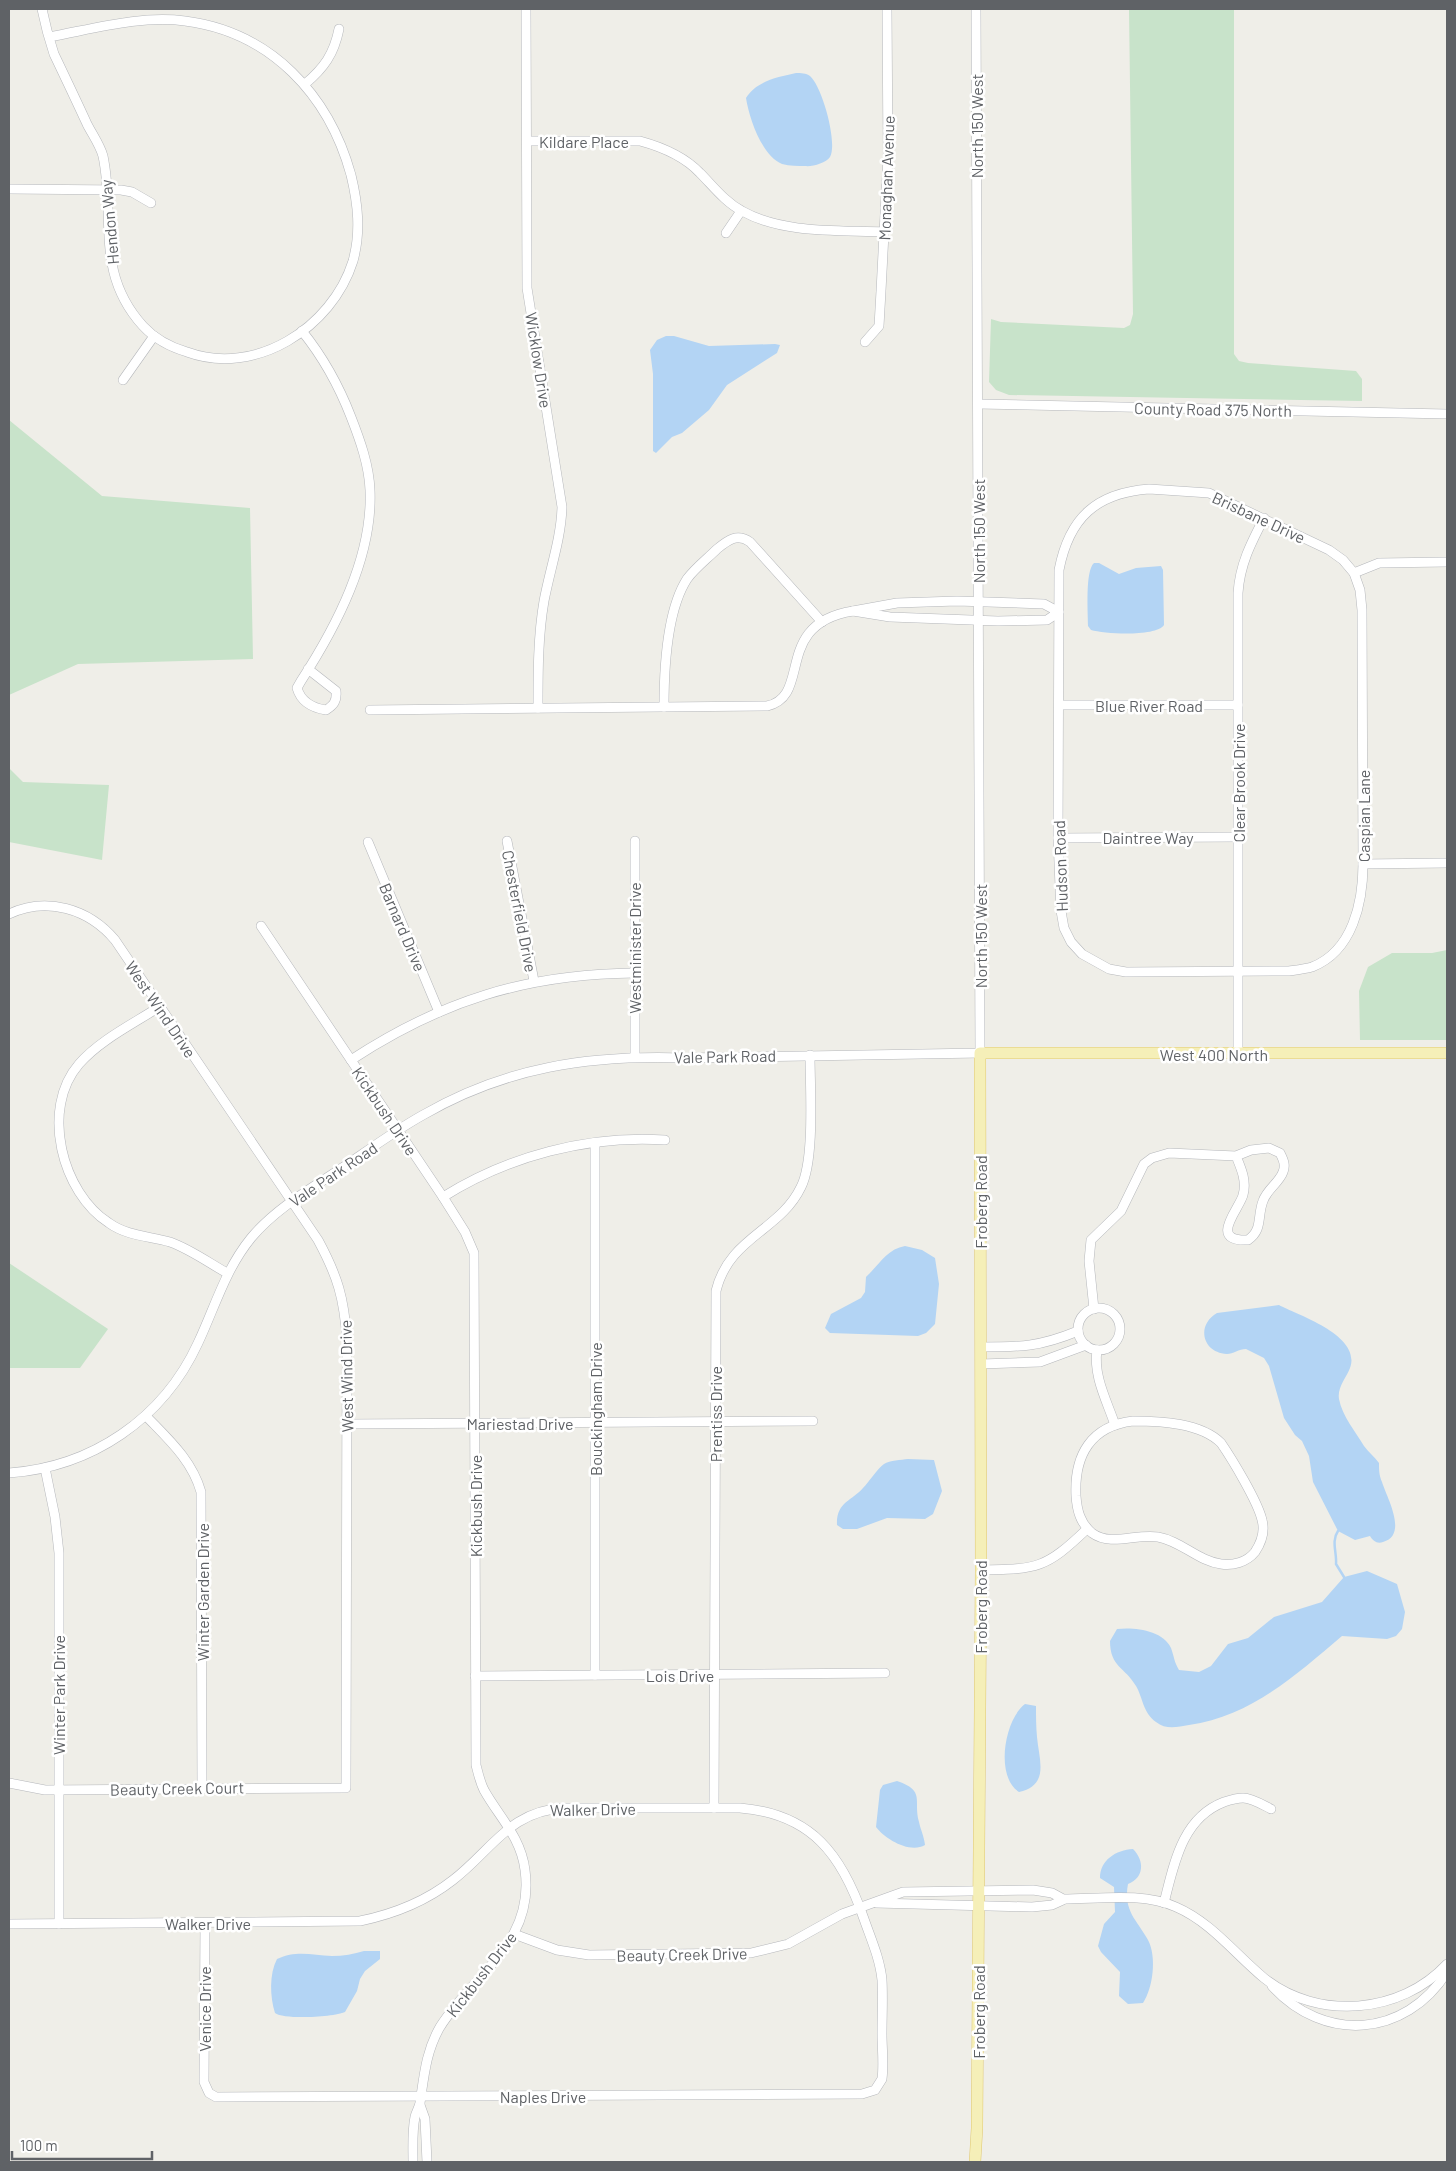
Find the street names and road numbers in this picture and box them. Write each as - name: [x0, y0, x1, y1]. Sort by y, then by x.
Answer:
- street label: North 150 West: [967, 74, 986, 178]
- street label: Monaghan Avenue: [874, 115, 898, 241]
- street label: Kildare Place: [539, 132, 629, 151]
- street label: Hendon Way: [96, 178, 122, 265]
- street label: Wicklow Drive: [522, 311, 556, 409]
- street label: County Road 375 North: [1134, 398, 1292, 420]
- street label: North 150 West: [969, 479, 988, 583]
- street label: Brisbane Drive: [1209, 487, 1309, 547]
- street label: Blue River Road: [1095, 696, 1203, 715]
- street label: Clear Brook Drive: [1229, 723, 1248, 843]
- street label: Caspian Lane: [1354, 770, 1373, 862]
- street label: Hudson Road: [1049, 820, 1071, 912]
- street label: Daintree Way: [1102, 828, 1194, 847]
- street label: Chesterfield Drive: [499, 848, 541, 974]
- street label: Barnard Drive: [376, 880, 430, 974]
- street label: Westminister Drive: [625, 882, 644, 1014]
- street label: North 150 West: [971, 884, 990, 988]
- street label: West Wind Drive: [122, 957, 200, 1061]
- street label: West 400 North: [1160, 1045, 1268, 1064]
- street label: Vale Park Road: [674, 1046, 776, 1066]
- street label: Kickbush Drive: [348, 1063, 422, 1159]
- street label: Vale Park Road: [285, 1138, 381, 1210]
- street label: Froberg Road: [971, 1155, 990, 1249]
- street label: West Wind Drive: [336, 1320, 356, 1432]
- street label: Bouckingham Drive: [586, 1342, 605, 1476]
- street label: Prentiss Drive: [706, 1366, 725, 1462]
- street label: Mariestad Drive: [466, 1414, 574, 1433]
- street label: Kickbush Drive: [466, 1455, 485, 1557]
- street label: Winter Garden Drive: [193, 1523, 212, 1661]
- street label: Froberg Road: [971, 1560, 990, 1654]
- street label: Winter Park Drive: [49, 1635, 68, 1755]
- street label: Lois Drive: [646, 1666, 714, 1685]
- street label: Beauty Creek Court: [110, 1777, 244, 1799]
- street label: Walker Drive: [550, 1799, 636, 1819]
- street label: Walker Drive: [165, 1914, 251, 1933]
- street label: Kickbush Drive: [442, 1928, 520, 2020]
- street label: Beauty Creek Drive: [616, 1943, 748, 1965]
- street label: Froberg Road: [969, 1965, 988, 2059]
- street label: Venice Drive: [195, 1966, 214, 2052]
- street label: Naples Drive: [500, 2087, 586, 2106]

